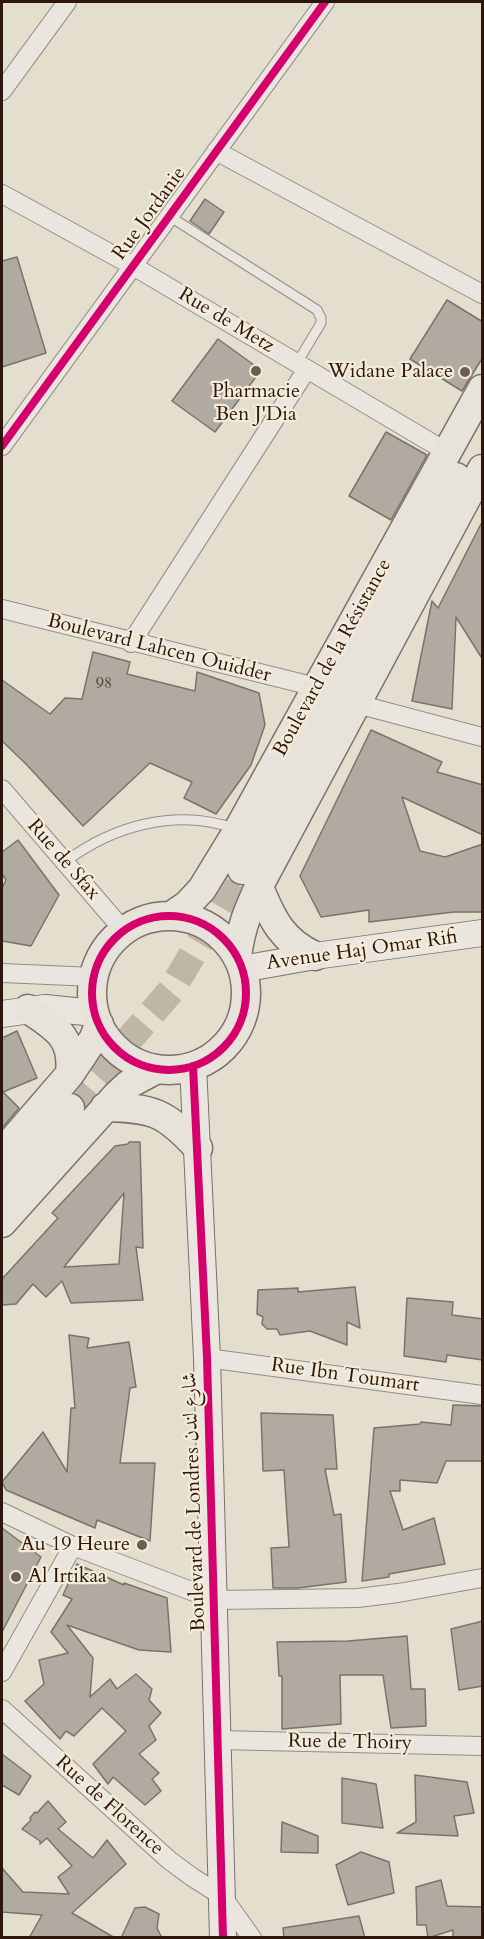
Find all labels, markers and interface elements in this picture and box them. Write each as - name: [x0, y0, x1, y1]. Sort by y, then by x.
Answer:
- street label: Rue Jordanie: [108, 163, 192, 265]
- street label: Rue de Metz: [174, 283, 278, 359]
- place label: Widane Palace: [328, 360, 453, 384]
- marker: Pharmacie Ben J'Dia: [249, 364, 263, 378]
- marker: Widane Palace: [458, 365, 472, 379]
- place label: Pharmacie Ben J'Dia: [212, 380, 300, 427]
- street label: Boulevard de la Résistance: [269, 555, 397, 761]
- street label: Boulevard Lahcen Ouidder: [45, 610, 273, 688]
- house number: 98: [96, 674, 112, 694]
- street label: Rue de Sfax: [21, 815, 105, 905]
- street label: Avenue Haj Omar Rifi: [265, 926, 459, 976]
- street label: Rue Ibn Toumart: [269, 1354, 421, 1398]
- street label: Boulevard de Londres شارع لندن: [178, 1372, 212, 1632]
- place label: Au 19 Heure: [20, 1533, 130, 1557]
- marker: Au 19 Heure: [135, 1538, 149, 1552]
- place label: Al Irtikaa: [28, 1565, 107, 1589]
- marker: Al Irtikaa: [9, 1570, 23, 1584]
- street label: Rue de Thoiry: [288, 1730, 412, 1756]
- street label: Rue de Florence: [50, 1751, 168, 1861]

